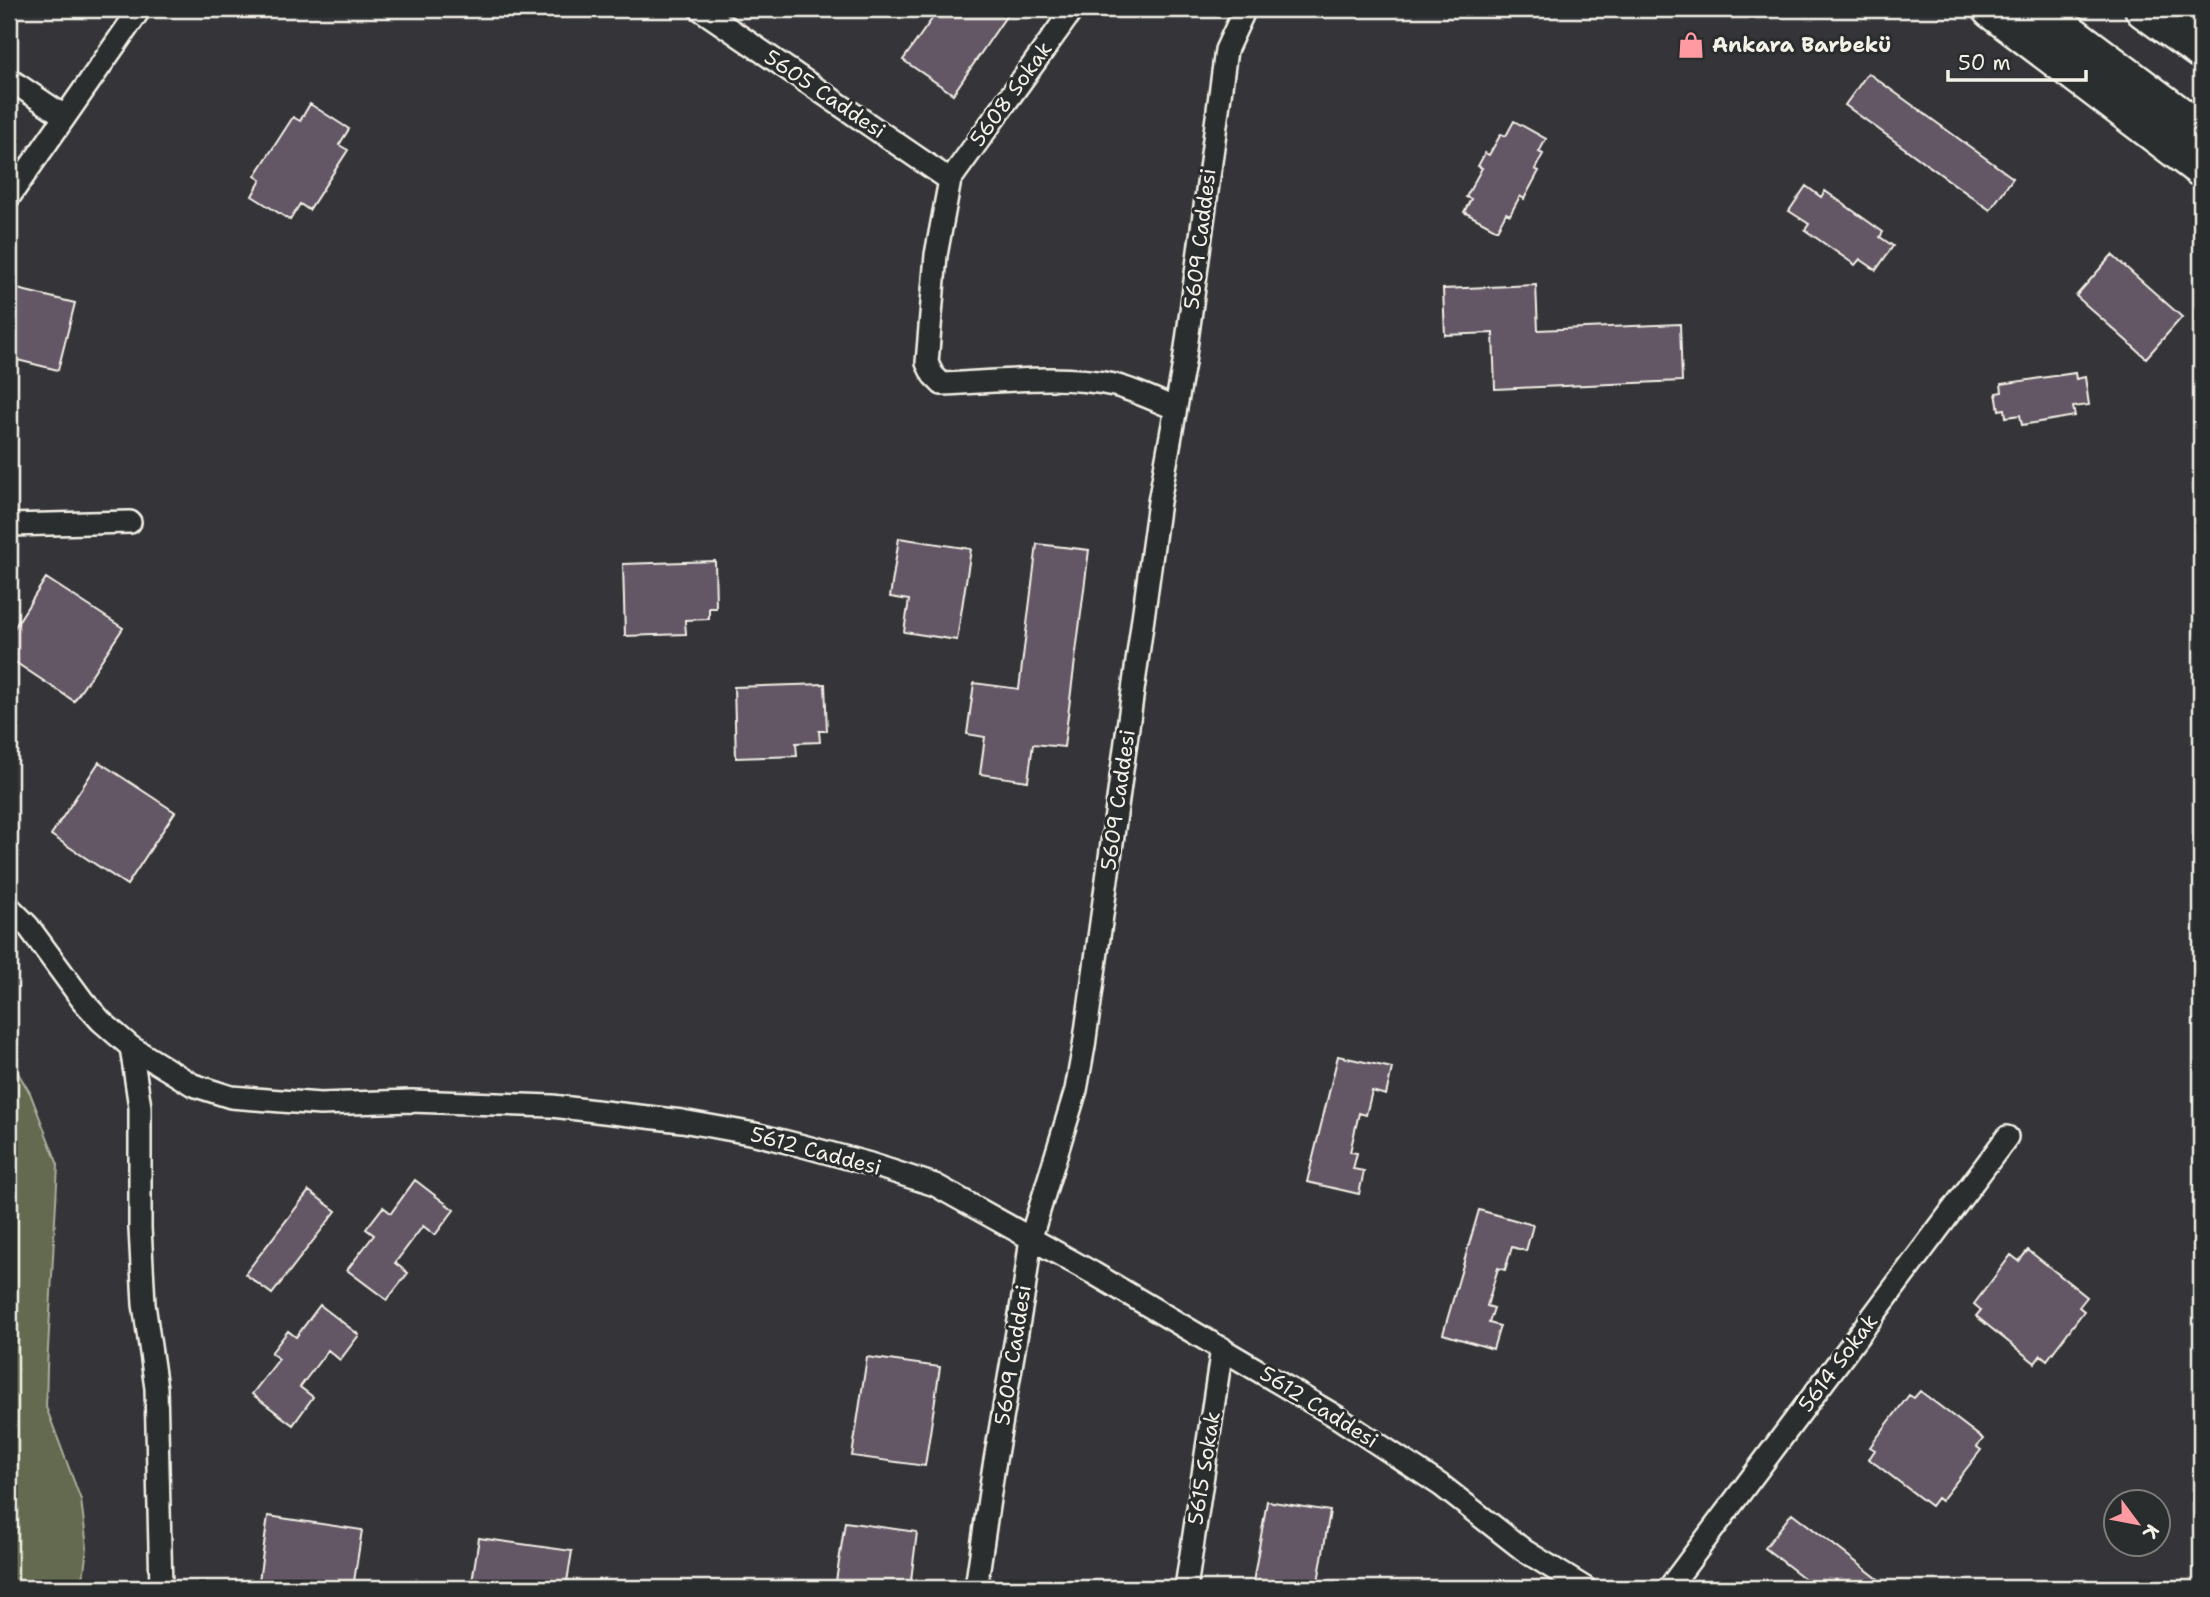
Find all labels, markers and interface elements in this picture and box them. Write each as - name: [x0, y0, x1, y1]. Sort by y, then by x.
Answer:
- shop icon: Ankara Barbekü: [1676, 30, 1706, 60]
- place label: Ankara Barbekü: [1712, 31, 1891, 59]
- street label: 5608 Sokak: [963, 36, 1059, 152]
- scale bar: [1948, 38, 2086, 82]
- street label: 5605 Caddesi: [759, 43, 891, 145]
- text: 50 m: [1958, 49, 2011, 77]
- street label: 5609 Caddesi: [1177, 167, 1223, 311]
- street label: 5609 Caddesi: [1094, 728, 1142, 872]
- street label: 5612 Caddesi: [747, 1120, 885, 1182]
- street label: 5609 Caddesi: [988, 1283, 1038, 1427]
- street label: 5614 Sokak: [1792, 1308, 1884, 1418]
- street label: 5612 Caddesi: [1255, 1359, 1383, 1455]
- street label: 5615 Sokak: [1181, 1409, 1227, 1527]
- north arrow: [2102, 1488, 2172, 1558]
- text: K: [2137, 1520, 2165, 1544]

